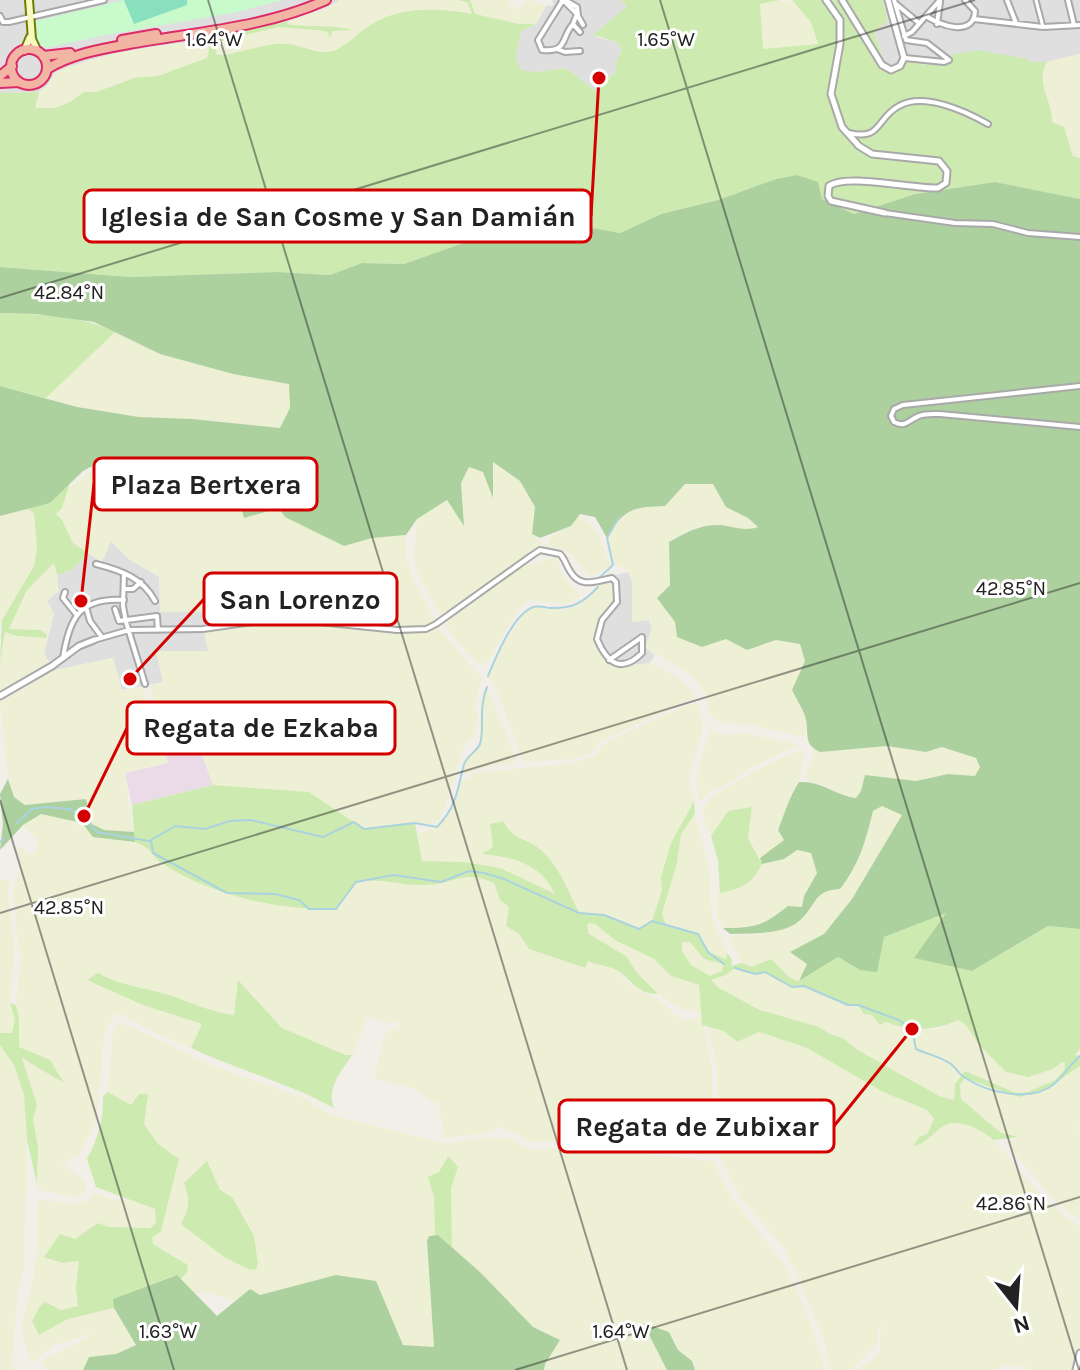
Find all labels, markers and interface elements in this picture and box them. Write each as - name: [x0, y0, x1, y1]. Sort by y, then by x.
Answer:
- text: 1.64°W: [185, 28, 243, 51]
- text: 1.65°W: [637, 28, 695, 51]
- callout: Iglesia de San Cosme y San Damián: [84, 190, 591, 242]
- text: Iglesia de San Cosme y San Damián: [100, 200, 576, 233]
- text: 42.84°N: [34, 281, 104, 304]
- callout: Plaza Bertxera: [94, 458, 317, 510]
- text: Plaza Bertxera: [110, 468, 302, 501]
- callout: San Lorenzo: [204, 573, 397, 625]
- text: 42.85°N: [976, 577, 1046, 600]
- text: San Lorenzo: [219, 583, 381, 616]
- callout: Regata de Ezkaba: [127, 702, 395, 754]
- text: Regata de Ezkaba: [143, 711, 379, 744]
- text: 42.85°N: [34, 896, 104, 919]
- callout: Regata de Zubixar: [559, 1100, 834, 1152]
- text: Regata de Zubixar: [575, 1110, 819, 1143]
- text: 42.86°N: [976, 1192, 1046, 1215]
- north arrow: [976, 1266, 1056, 1346]
- text: N: [1010, 1309, 1033, 1339]
- text: 1.63°W: [139, 1320, 197, 1343]
- text: 1.64°W: [592, 1320, 650, 1343]

